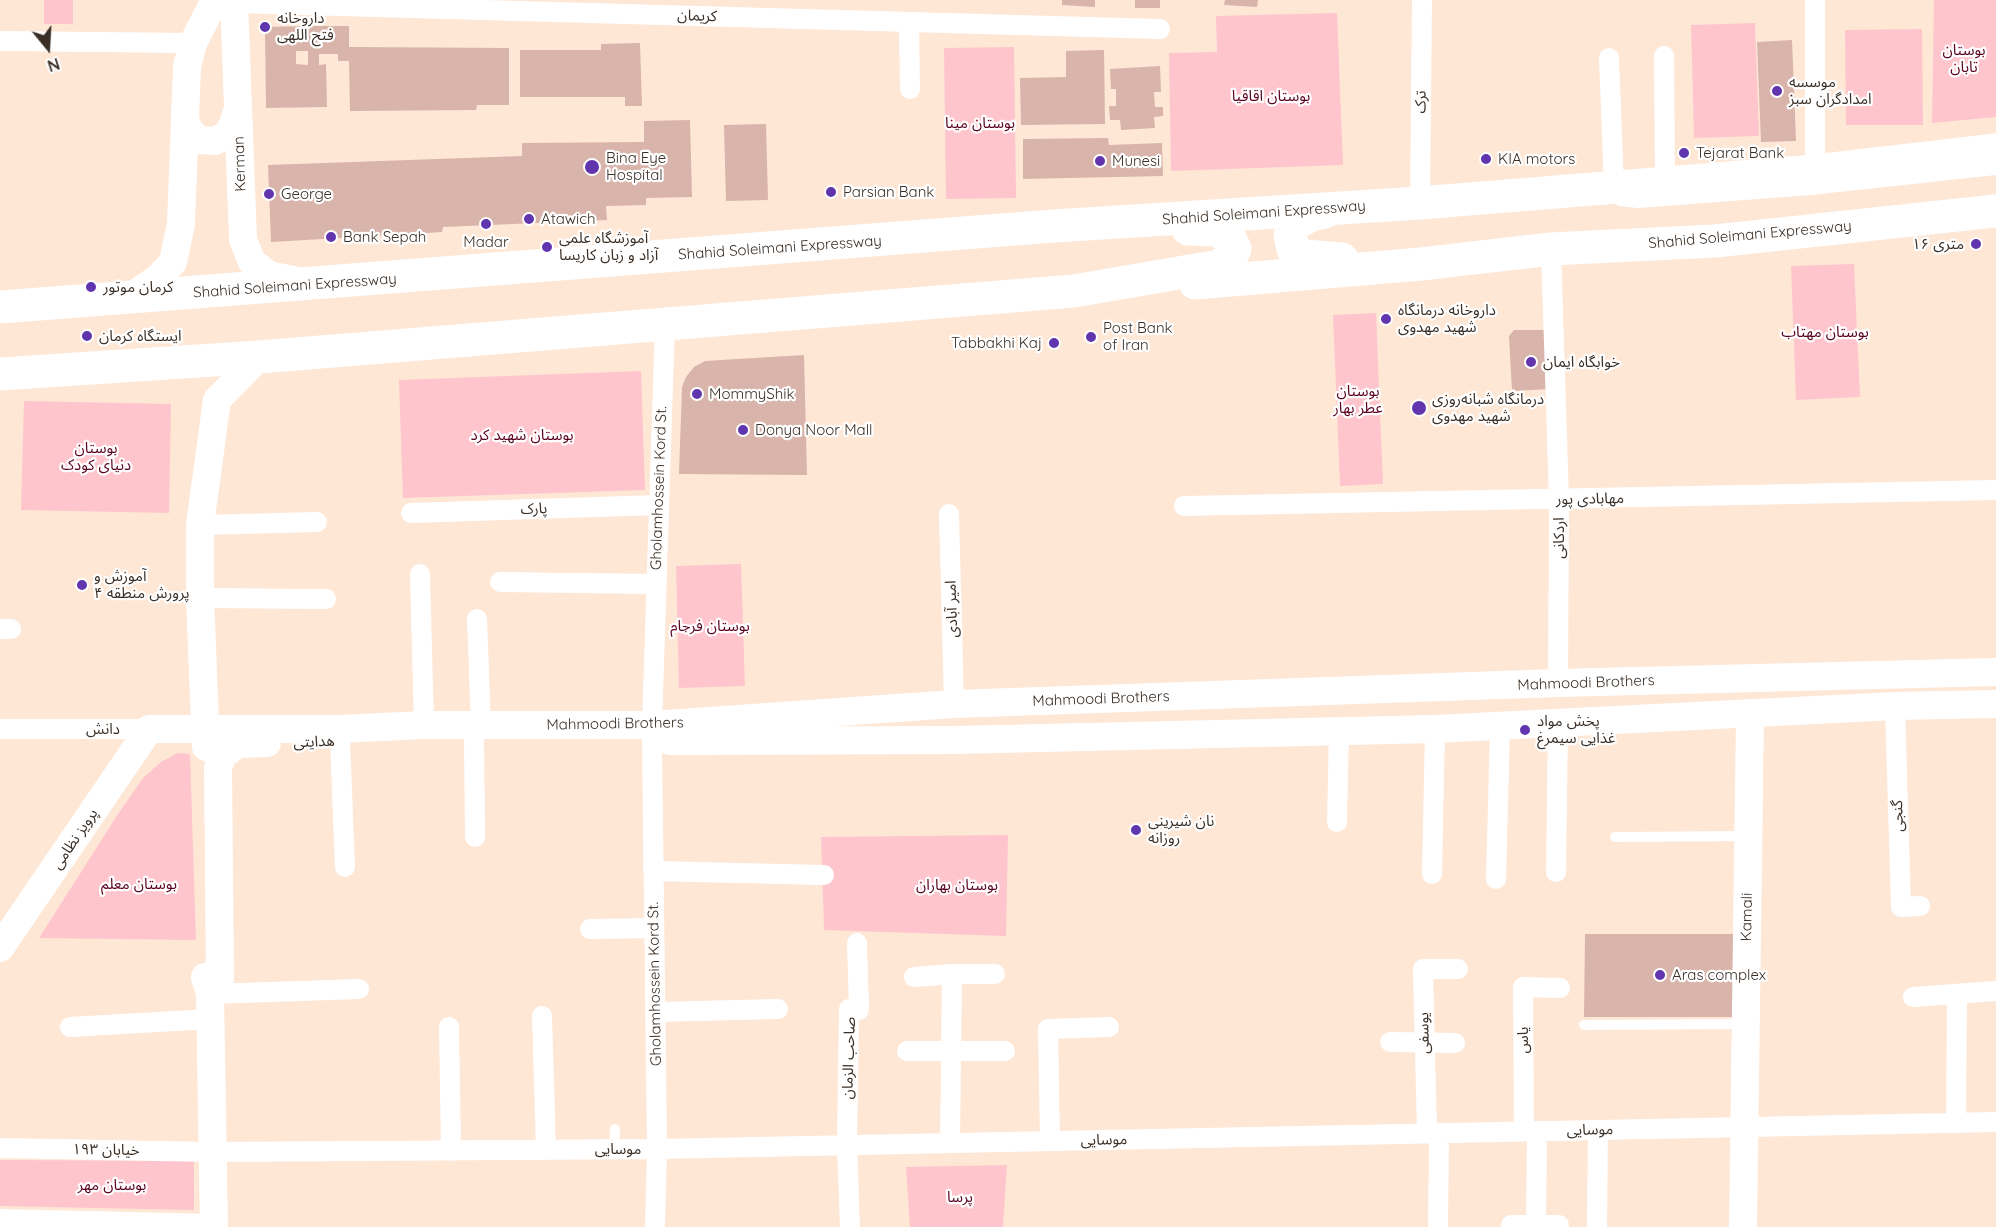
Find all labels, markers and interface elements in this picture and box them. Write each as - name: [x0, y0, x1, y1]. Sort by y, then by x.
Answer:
- street label: کریمان: [677, 6, 717, 26]
- place label: داروخانه فتح اللهی: [277, 9, 334, 44]
- north arrow: [18, 18, 78, 78]
- marker: داروخانه فتح اللهی: [258, 20, 272, 34]
- park label: بوستان تابان: [1942, 41, 1986, 76]
- text: N: [45, 54, 62, 76]
- place label: موسسه امدادگران سبز: [1789, 73, 1872, 108]
- marker: موسسه امدادگران سبز: [1770, 84, 1784, 98]
- park label: بوستان اقاقیا: [1232, 87, 1310, 105]
- street label: ترک: [1412, 90, 1430, 114]
- park label: بوستان مینا: [945, 114, 1015, 132]
- street label: Kerman: [230, 136, 250, 192]
- place label: Tejarat Bank: [1696, 144, 1784, 162]
- marker: Tejarat Bank: [1677, 146, 1691, 160]
- place label: Bina Eye Hospital: [606, 149, 666, 184]
- place label: KIA motors: [1498, 150, 1575, 168]
- place label: Munesi: [1112, 152, 1160, 170]
- marker: KIA motors: [1479, 152, 1493, 166]
- marker: Munesi: [1093, 154, 1107, 168]
- marker: Bina Eye Hospital: [583, 158, 601, 176]
- place label: Parsian Bank: [843, 183, 934, 201]
- place label: George: [281, 185, 332, 203]
- marker: Parsian Bank: [824, 185, 838, 199]
- marker: George: [262, 187, 276, 201]
- street label: Shahid Soleimani Expressway: [1162, 197, 1366, 229]
- place label: Atawich: [541, 210, 595, 228]
- marker: Atawich: [522, 212, 536, 226]
- marker: Madar: [479, 217, 493, 231]
- street label: Shahid Soleimani Expressway: [1648, 217, 1852, 253]
- place label: Bank Sepah: [343, 228, 426, 246]
- place label: آموزشگاه علمی آزاد و زبان کاریسا: [559, 229, 658, 264]
- marker: Bank Sepah: [324, 230, 338, 244]
- street label: Shahid Soleimani Expressway: [678, 232, 882, 264]
- place label: Madar: [463, 233, 509, 251]
- place label: ۱۶ متری: [1912, 235, 1964, 253]
- marker: ۱۶ متری: [1969, 237, 1983, 251]
- marker: آموزشگاه علمی آزاد و زبان کاریسا: [540, 240, 554, 254]
- street label: Shahid Soleimani Expressway: [193, 270, 397, 302]
- place label: کرمان موتور: [103, 278, 173, 296]
- marker: کرمان موتور: [84, 280, 98, 294]
- place label: داروخانه درمانگاه شهید مهدوی: [1398, 301, 1496, 336]
- marker: داروخانه درمانگاه شهید مهدوی: [1379, 312, 1393, 326]
- place label: Post Bank of Iran: [1103, 319, 1173, 354]
- park label: بوستان مهتاب: [1781, 323, 1869, 341]
- place label: ایستگاه کرمان: [99, 327, 182, 345]
- marker: ایستگاه کرمان: [80, 329, 94, 343]
- marker: Post Bank of Iran: [1084, 330, 1098, 344]
- place label: Tabbakhi Kaj: [951, 334, 1042, 352]
- marker: Tabbakhi Kaj: [1047, 336, 1061, 350]
- place label: خوابگاه ایمان: [1543, 353, 1620, 371]
- marker: خوابگاه ایمان: [1524, 355, 1538, 369]
- park label: بوستان عطر بهار: [1333, 382, 1383, 417]
- place label: MommyShik: [709, 385, 794, 403]
- marker: MommyShik: [690, 387, 704, 401]
- place label: درمانگاه شبانه‌روزی شهید مهدوی: [1432, 390, 1544, 425]
- marker: درمانگاه شبانه‌روزی شهید مهدوی: [1410, 399, 1428, 417]
- street label: Gholamhossein Kord St.: [647, 406, 671, 570]
- place label: Donya Noor Mall: [755, 421, 873, 439]
- marker: Donya Noor Mall: [736, 423, 750, 437]
- park label: بوستان شهید کرد: [470, 426, 574, 444]
- park label: بوستان دنیای کودک: [61, 439, 131, 474]
- street label: مهابادی پور: [1556, 489, 1624, 509]
- street label: پارک: [520, 500, 548, 518]
- street label: اردکانی: [1550, 517, 1568, 559]
- place label: آموزش و پرورش منطقه ۴: [94, 567, 189, 602]
- marker: آموزش و پرورش منطقه ۴: [75, 578, 89, 592]
- street label: امیر آبادی: [942, 580, 962, 638]
- park label: بوستان فرجام: [670, 617, 750, 635]
- street label: Mahmoodi Brothers: [1517, 672, 1655, 694]
- street label: Mahmoodi Brothers: [1032, 688, 1170, 710]
- place label: پخش مواد غذایی سیمرغ: [1537, 712, 1615, 747]
- street label: Mahmoodi Brothers: [546, 714, 684, 734]
- street label: دانش: [86, 720, 120, 738]
- marker: پخش مواد غذایی سیمرغ: [1518, 723, 1532, 737]
- street label: هدایتی: [293, 732, 335, 752]
- street label: گنجی: [1888, 800, 1908, 832]
- street label: پرویز نظامی: [48, 805, 102, 873]
- place label: نان شیرینی روزانه: [1148, 812, 1214, 847]
- marker: نان شیرینی روزانه: [1129, 823, 1143, 837]
- park label: بوستان معلم: [101, 875, 177, 893]
- park label: بوستان بهاران: [916, 876, 998, 894]
- street label: Kamali: [1738, 893, 1756, 941]
- street label: Gholamhossein Kord St.: [645, 902, 665, 1066]
- place label: Aras complex: [1672, 966, 1766, 984]
- marker: Aras complex: [1653, 968, 1667, 982]
- street label: یوسفی: [1415, 1012, 1433, 1054]
- street label: صاحب الزمان: [839, 1016, 859, 1100]
- street label: یاس: [1514, 1027, 1532, 1053]
- street label: موسایی: [1567, 1121, 1613, 1139]
- street label: موسایی: [1081, 1131, 1127, 1149]
- street label: خیابان ۱۹۳: [72, 1140, 140, 1160]
- street label: موسایی: [595, 1140, 641, 1158]
- park label: بوستان مهر: [78, 1176, 146, 1194]
- park label: پرسا: [947, 1188, 973, 1206]

